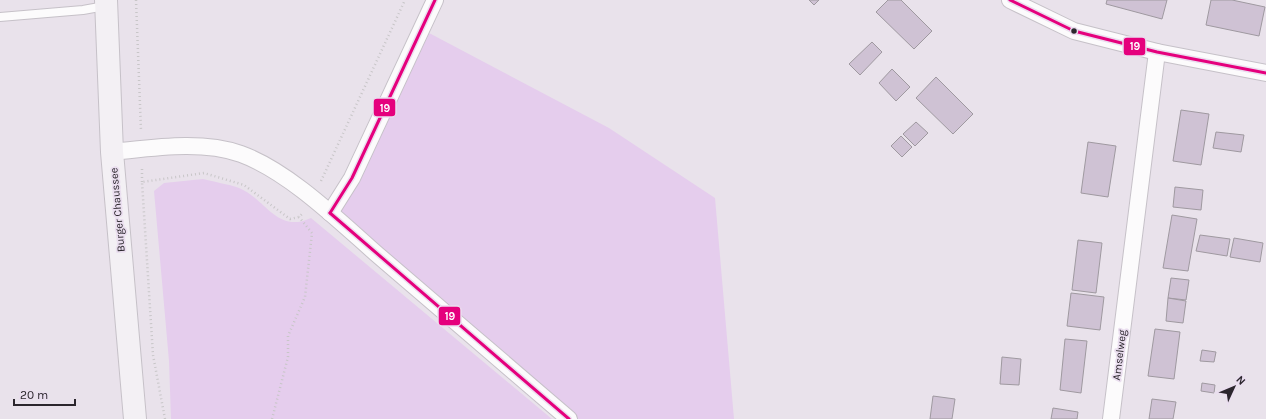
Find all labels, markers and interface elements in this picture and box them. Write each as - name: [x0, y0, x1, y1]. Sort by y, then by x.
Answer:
- unlabelled marker: [1069, 26, 1079, 36]
- line badge: 19: [1123, 37, 1146, 56]
- text: 19: [1130, 40, 1141, 53]
- line badge: 19: [373, 98, 396, 117]
- text: 19: [380, 102, 391, 115]
- street label: Burger Chaussee: [107, 167, 128, 253]
- line badge: 19: [438, 306, 461, 326]
- text: 19: [445, 310, 456, 323]
- street label: Amselweg: [1110, 328, 1129, 381]
- north arrow: [1214, 367, 1254, 407]
- text: N: [1233, 373, 1248, 388]
- scale bar: [14, 381, 75, 407]
- text: 20 m: [20, 388, 48, 402]

